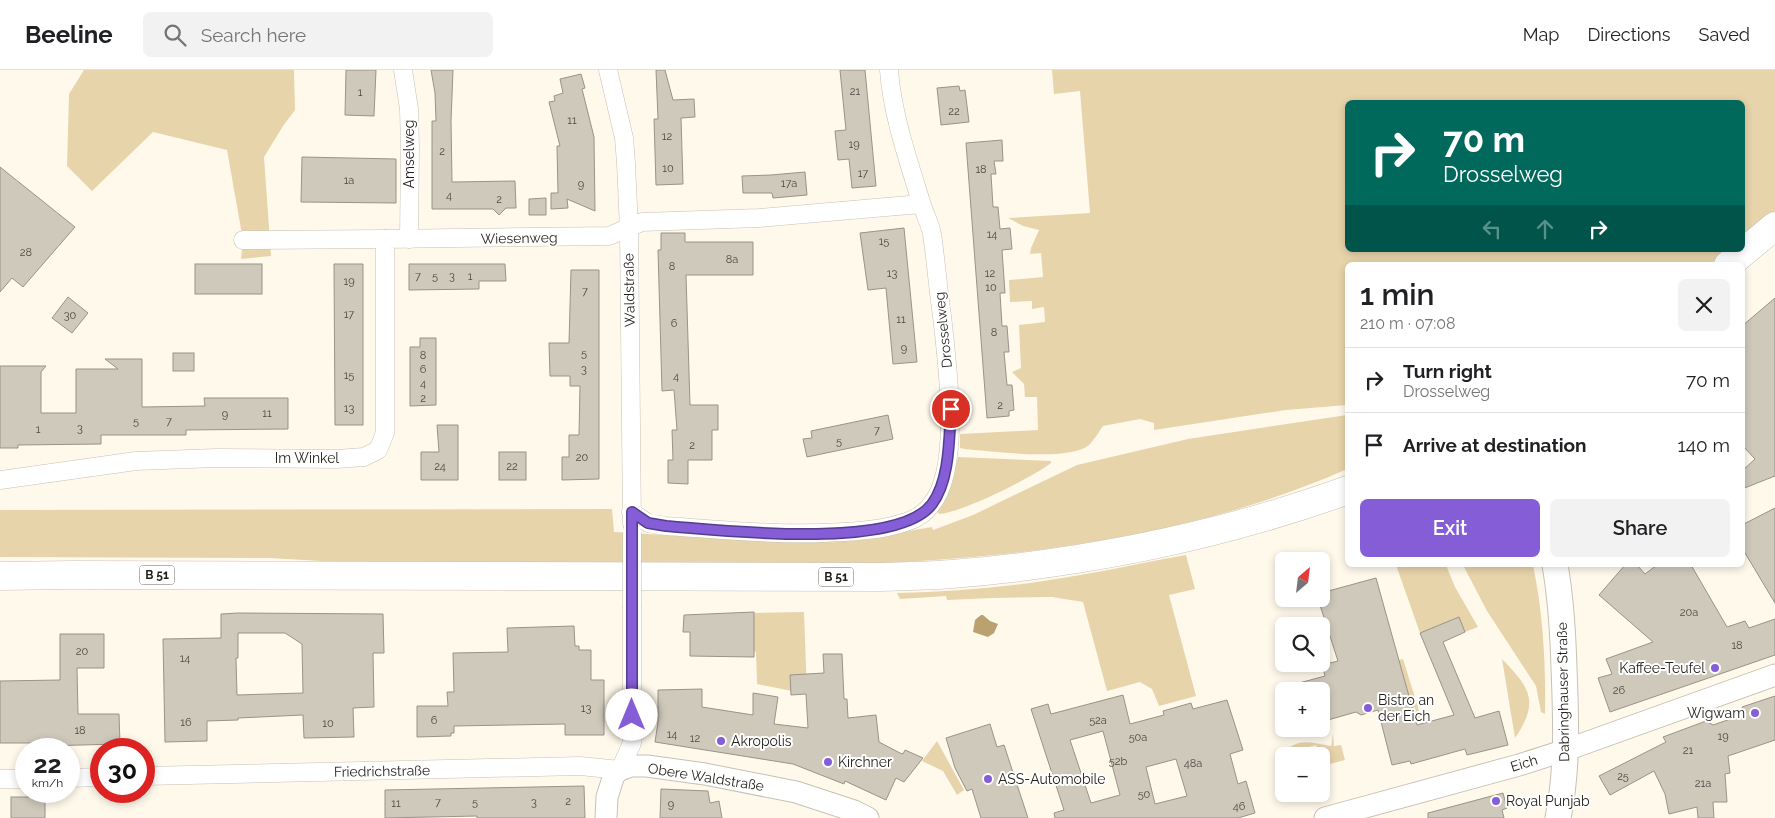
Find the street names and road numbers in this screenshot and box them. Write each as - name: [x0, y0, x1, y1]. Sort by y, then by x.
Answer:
- street label: Amselweg: [401, 120, 417, 188]
- street label: Wiesenweg: [480, 229, 558, 247]
- street label: Waldstraße: [620, 253, 638, 327]
- street label: Drosselweg: [931, 291, 955, 369]
- street label: Im Winkel: [275, 450, 339, 466]
- road number: B 51: [140, 566, 174, 584]
- road number: B 51: [818, 568, 854, 586]
- street label: Dabringhauser Straße: [1554, 622, 1572, 762]
- street label: Eich: [1509, 751, 1539, 775]
- street label: Obere Waldstraße: [647, 760, 765, 794]
- street label: Friedrichstraße: [334, 762, 430, 780]

